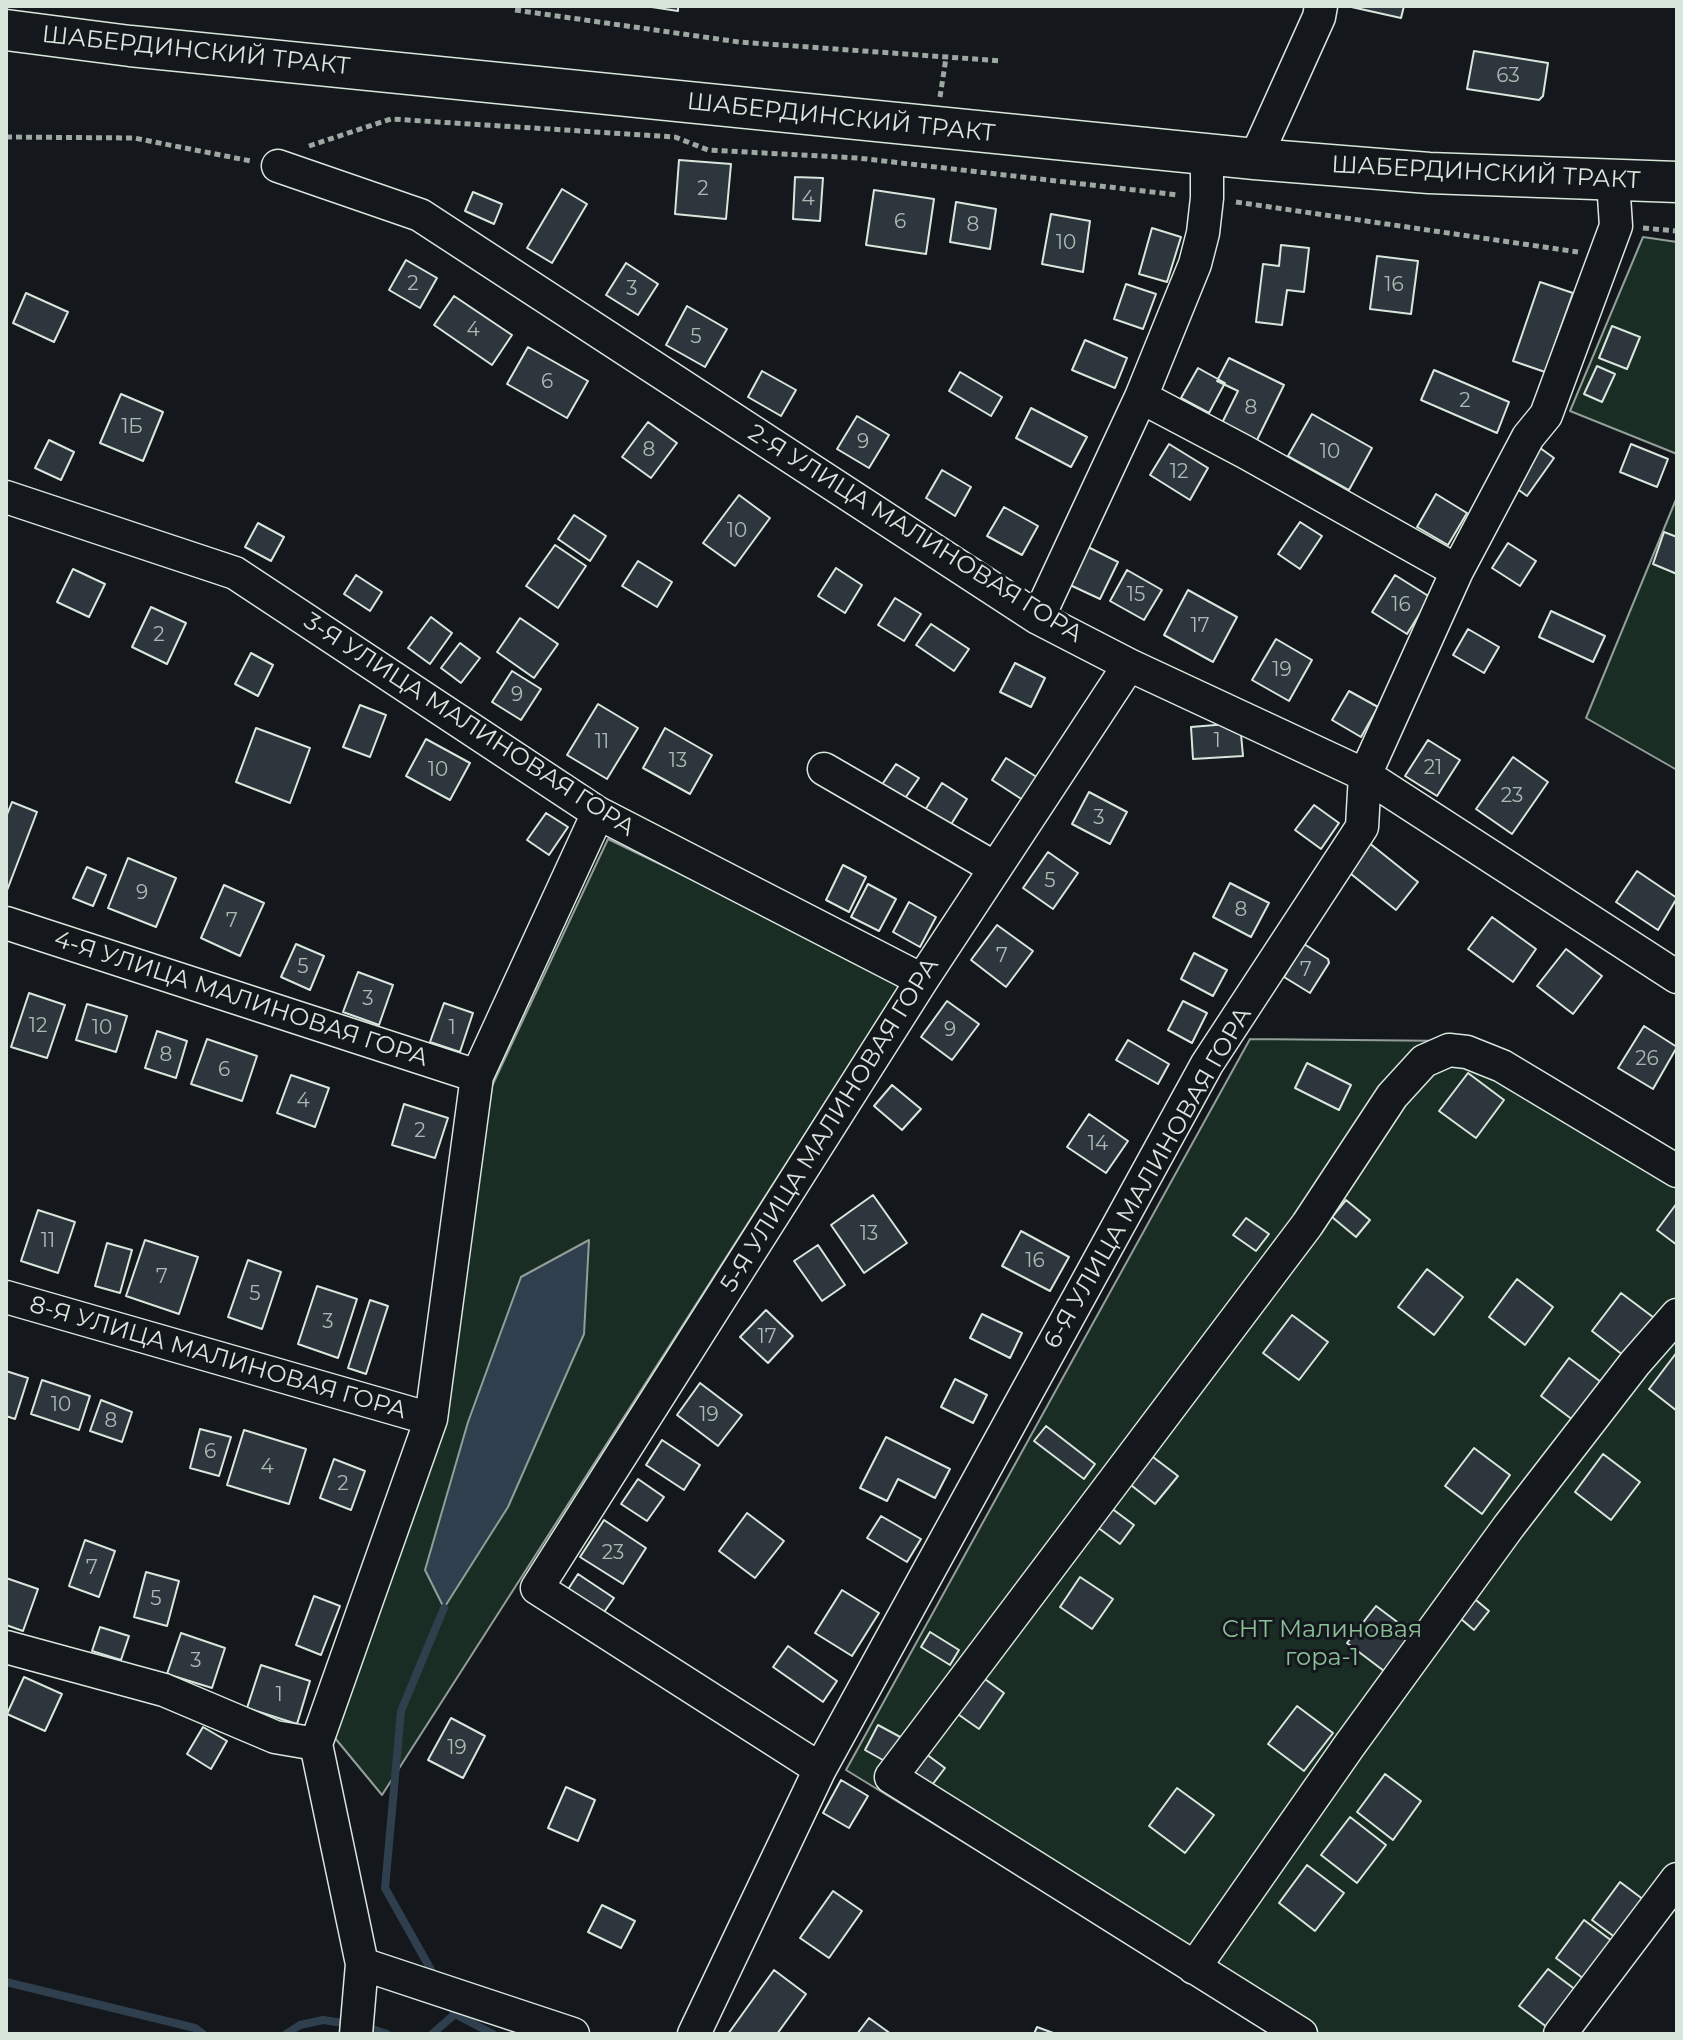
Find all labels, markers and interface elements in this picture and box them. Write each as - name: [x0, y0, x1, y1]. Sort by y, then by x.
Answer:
- street label: ШАБЕРДИНСКИЙ ТРАКТ: [41, 20, 351, 82]
- house number: 63: [1496, 64, 1520, 88]
- street label: ШАБЕРДИНСКИЙ ТРАКТ: [686, 87, 996, 149]
- street label: ШАБЕРДИНСКИЙ ТРАКТ: [1331, 151, 1641, 195]
- house number: 2: [697, 177, 709, 201]
- house number: 4: [801, 187, 815, 211]
- house number: 6: [894, 210, 906, 234]
- house number: 8: [967, 213, 979, 237]
- house number: 10: [1056, 231, 1076, 255]
- house number: 2: [407, 272, 419, 296]
- house number: 16: [1384, 273, 1404, 297]
- house number: 3: [626, 277, 638, 301]
- house number: 4: [466, 318, 480, 342]
- house number: 5: [690, 325, 702, 349]
- house number: 6: [541, 370, 553, 394]
- house number: 2: [1459, 389, 1471, 413]
- house number: 8: [1245, 396, 1257, 420]
- house number: 1Б: [121, 415, 143, 439]
- street label: 2-Я УЛИЦА МАЛИНОВАЯ ГОРА: [743, 419, 1087, 649]
- house number: 9: [857, 430, 869, 454]
- house number: 8: [643, 438, 655, 462]
- house number: 10: [1320, 440, 1340, 464]
- house number: 12: [1170, 460, 1188, 484]
- house number: 10: [727, 519, 747, 543]
- house number: 15: [1127, 583, 1145, 607]
- house number: 16: [1391, 593, 1411, 617]
- street label: 3-Я УЛИЦА МАЛИНОВАЯ ГОРА: [298, 607, 640, 843]
- house number: 17: [1191, 614, 1209, 638]
- house number: 2: [153, 623, 165, 647]
- house number: 19: [1272, 658, 1292, 682]
- house number: 9: [511, 683, 523, 707]
- house number: 1: [1213, 729, 1221, 753]
- house number: 11: [595, 730, 609, 754]
- house number: 13: [669, 749, 687, 773]
- house number: 21: [1424, 756, 1442, 780]
- house number: 10: [428, 758, 448, 782]
- house number: 23: [1501, 784, 1523, 808]
- house number: 3: [1093, 806, 1105, 830]
- house number: 5: [1044, 869, 1056, 893]
- house number: 9: [136, 881, 148, 905]
- house number: 8: [1235, 898, 1247, 922]
- house number: 7: [226, 909, 238, 933]
- street label: 4-Я УЛИЦА МАЛИНОВАЯ ГОРА: [50, 925, 432, 1073]
- house number: 7: [996, 944, 1008, 968]
- street label: 5-Я УЛИЦА МАЛИНОВАЯ ГОРА: [715, 953, 945, 1297]
- house number: 5: [297, 955, 309, 979]
- house number: 7: [1300, 958, 1312, 982]
- house number: 3: [362, 987, 374, 1011]
- street label: 6-Я УЛИЦА МАЛИНОВАЯ ГОРА: [1038, 1002, 1258, 1354]
- house number: 12: [29, 1014, 47, 1038]
- house number: 10: [92, 1016, 112, 1040]
- house number: 1: [448, 1016, 456, 1040]
- house number: 9: [944, 1018, 956, 1042]
- house number: 8: [160, 1043, 172, 1067]
- house number: 26: [1635, 1047, 1659, 1071]
- house number: 6: [218, 1058, 230, 1082]
- house number: 4: [296, 1089, 310, 1113]
- house number: 2: [414, 1119, 426, 1143]
- house number: 14: [1088, 1132, 1108, 1156]
- house number: 13: [860, 1222, 878, 1246]
- house number: 11: [41, 1229, 55, 1253]
- house number: 16: [1025, 1249, 1045, 1273]
- house number: 7: [156, 1265, 168, 1289]
- house number: 5: [249, 1282, 261, 1306]
- street label: 8-Я УЛИЦА МАЛИНОВАЯ ГОРА: [26, 1290, 410, 1426]
- house number: 3: [322, 1310, 334, 1334]
- house number: 17: [758, 1325, 776, 1349]
- house number: 10: [51, 1393, 71, 1417]
- house number: 19: [699, 1403, 719, 1427]
- house number: 8: [105, 1409, 117, 1433]
- house number: 6: [204, 1440, 216, 1464]
- house number: 4: [260, 1455, 274, 1479]
- house number: 2: [337, 1472, 349, 1496]
- house number: 23: [602, 1541, 624, 1565]
- house number: 7: [86, 1556, 98, 1580]
- house number: 5: [150, 1587, 162, 1611]
- park label: СНТ Малиновая гора-1: [1222, 1616, 1422, 1672]
- house number: 3: [190, 1649, 202, 1673]
- house number: 1: [275, 1683, 283, 1707]
- house number: 19: [447, 1736, 467, 1760]

